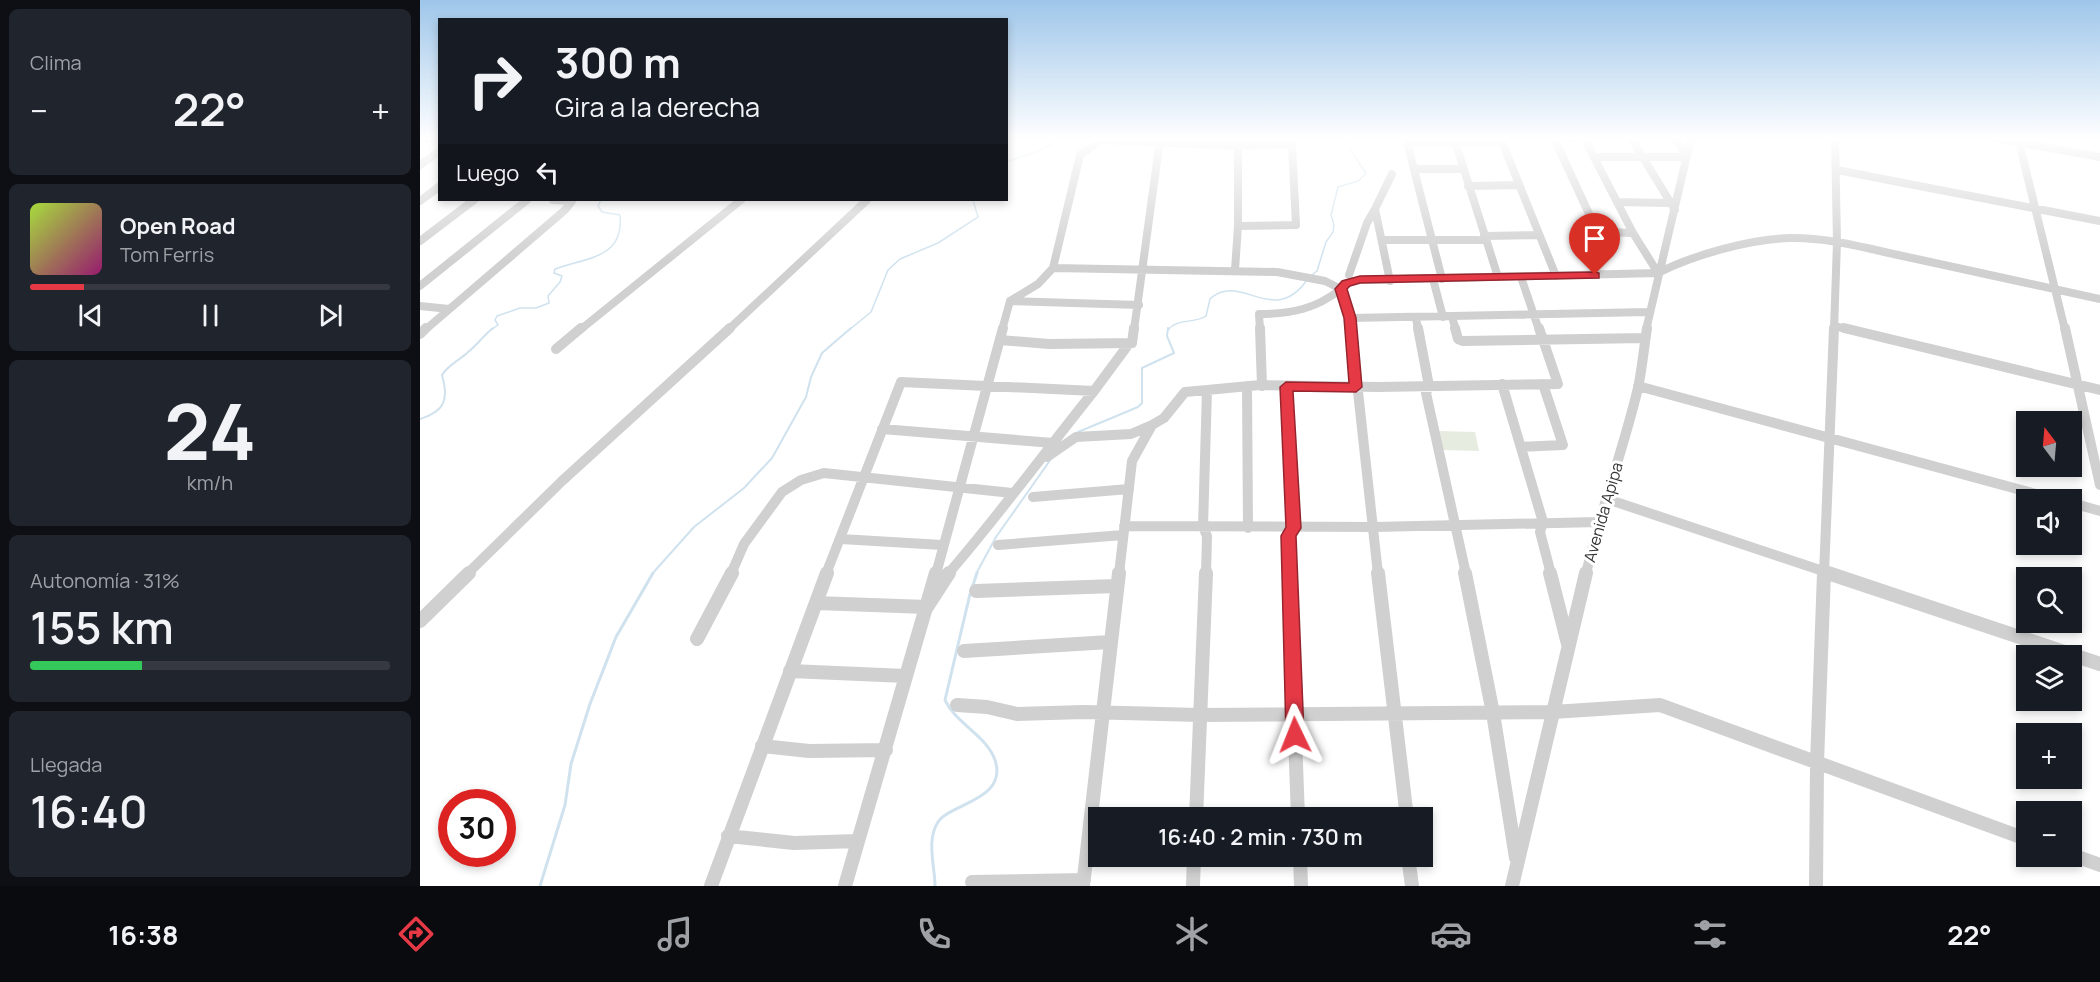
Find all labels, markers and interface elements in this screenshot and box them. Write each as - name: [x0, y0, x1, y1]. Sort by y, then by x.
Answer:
- text: 300 m: [555, 33, 681, 91]
- icon: right: [456, 42, 534, 120]
- text: Clima: [30, 49, 82, 76]
- text: 22°: [173, 78, 246, 140]
- text: −: [30, 88, 48, 133]
- text: +: [371, 88, 390, 133]
- text: Gira a la derecha: [555, 88, 760, 125]
- icon: left: [531, 156, 564, 189]
- text: Luego: [456, 158, 519, 188]
- text: Open Road: [120, 211, 235, 241]
- pin: [1569, 213, 1620, 275]
- icon: arrive: [1578, 222, 1611, 255]
- text: Tom Ferris: [120, 241, 214, 268]
- icon: previous: [74, 299, 107, 332]
- icon: pause: [194, 299, 227, 332]
- icon: next: [314, 299, 347, 332]
- text: 24: [164, 377, 256, 483]
- north arrow: [2016, 411, 2082, 477]
- map controls: [2016, 411, 2082, 867]
- street label: Avenida Apipa: [1578, 459, 1628, 565]
- text: km/h: [187, 469, 233, 496]
- button: sound: [2016, 489, 2082, 555]
- text: Autonomía · 31%: [30, 567, 180, 594]
- button: search: [2016, 567, 2082, 633]
- text: 155 km: [30, 596, 174, 658]
- button: layers: [2016, 645, 2082, 711]
- position arrow: [1263, 703, 1327, 767]
- button: +: [2016, 723, 2082, 789]
- text: Llegada: [30, 751, 102, 778]
- text: 16:40: [30, 780, 148, 842]
- speed limit sign: 30: [438, 789, 516, 867]
- button: −: [2016, 801, 2082, 867]
- text: 16:40 · 2 min · 730 m: [1158, 822, 1363, 852]
- icon: directions: [395, 913, 437, 955]
- icon: music: [654, 913, 696, 955]
- icon: phone: [913, 913, 955, 955]
- icon: climate: [1171, 913, 1213, 955]
- icon: car: [1430, 913, 1472, 955]
- icon: filters: [1689, 913, 1731, 955]
- text: 16:38: [108, 916, 178, 953]
- text: 22°: [1947, 916, 1992, 953]

